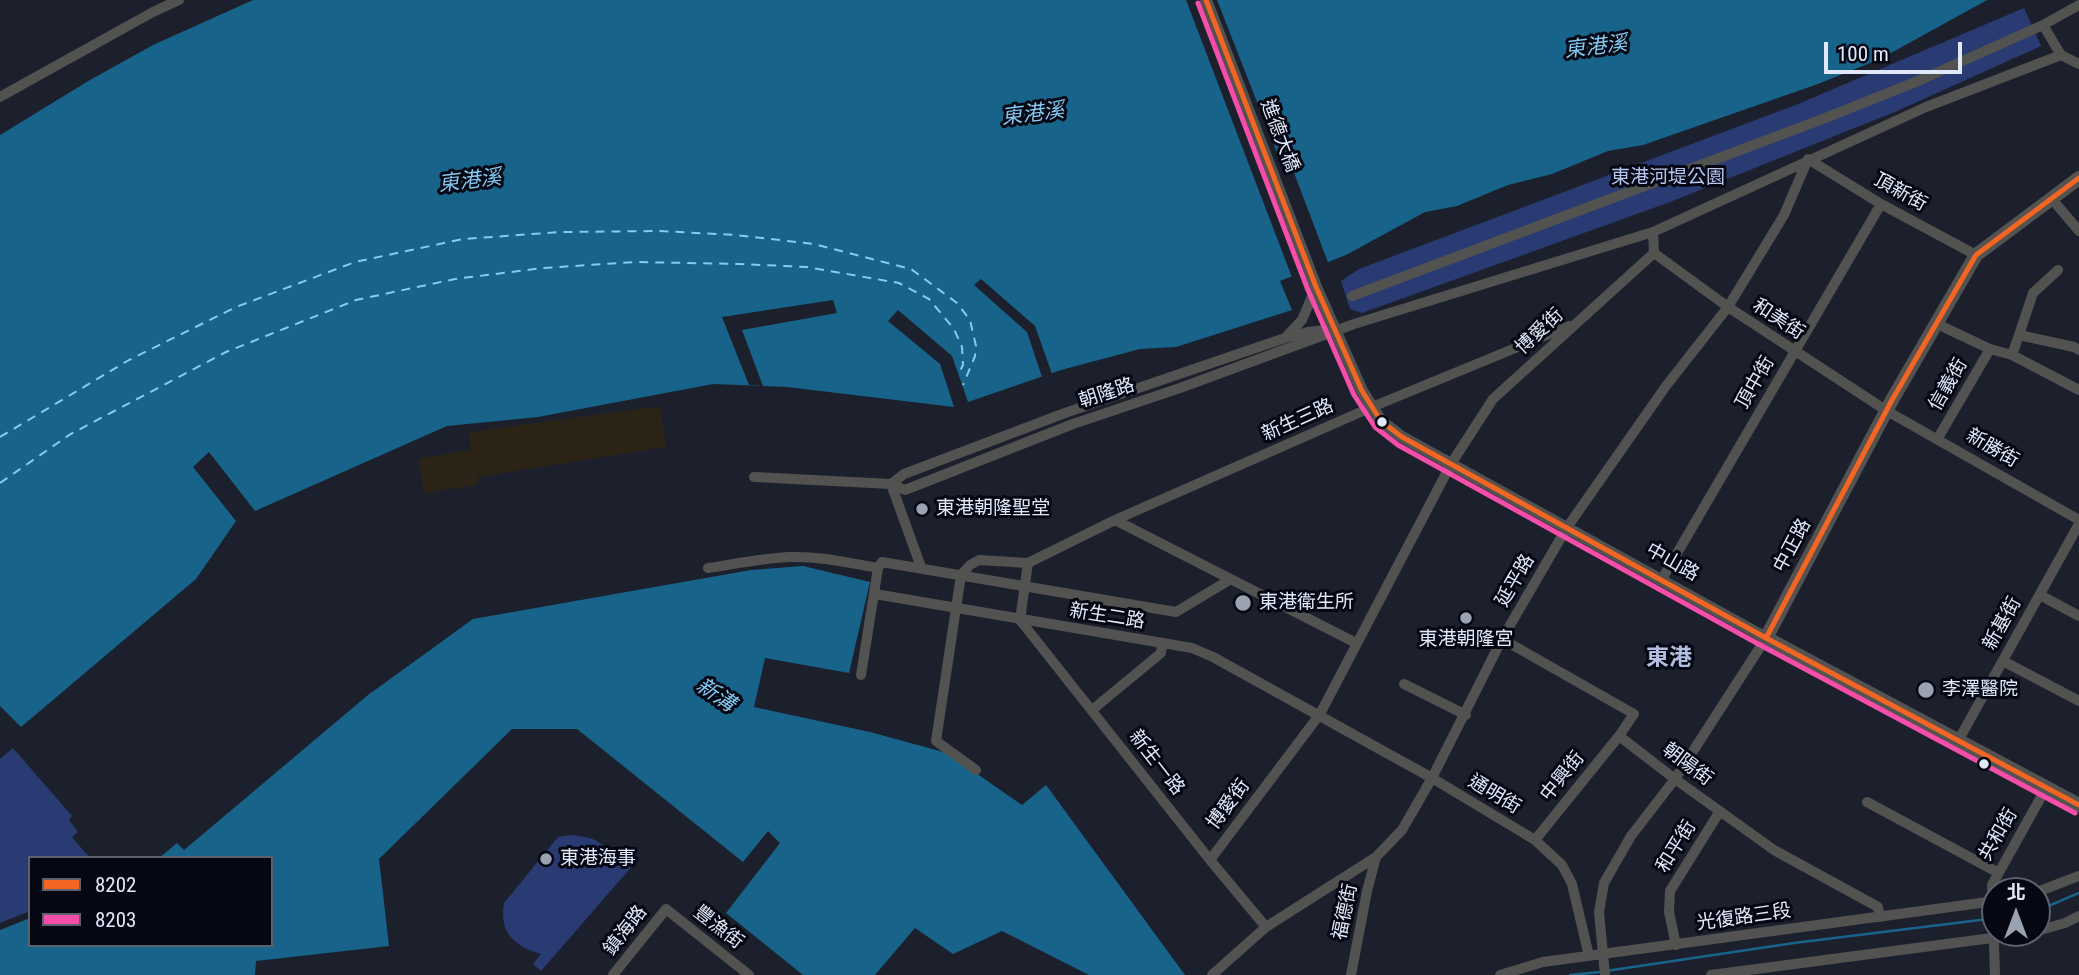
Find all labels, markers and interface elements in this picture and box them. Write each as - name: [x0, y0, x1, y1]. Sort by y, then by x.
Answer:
- scale bar: [1827, 28, 1965, 72]
- water label: 東港溪: [1563, 32, 1629, 64]
- text: 100 m: [1837, 42, 1889, 66]
- street label: 進德大橋: [1255, 96, 1303, 176]
- water label: 東港溪: [1000, 99, 1066, 131]
- water label: 東港溪: [437, 166, 503, 198]
- park label: 東港河堤公園: [1611, 167, 1725, 189]
- street label: 頂新街: [1870, 169, 1930, 217]
- street label: 和美街: [1748, 295, 1808, 345]
- street label: 博愛街: [1511, 304, 1569, 360]
- street label: 頂中街: [1732, 353, 1780, 413]
- street label: 信義街: [1925, 355, 1973, 415]
- street label: 朝隆路: [1076, 374, 1138, 414]
- street label: 新生三路: [1259, 395, 1337, 447]
- unlabelled marker: [1375, 415, 1389, 429]
- street label: 新勝街: [1962, 425, 2022, 473]
- place label: 東港朝隆聖堂: [936, 498, 1050, 520]
- marker: 東港朝隆聖堂: [914, 501, 930, 517]
- street label: 中正路: [1770, 515, 1816, 577]
- street label: 中山路: [1642, 539, 1702, 587]
- street label: 延平路: [1492, 551, 1540, 611]
- place label: 東港衛生所: [1259, 592, 1354, 614]
- marker: 東港衛生所: [1233, 593, 1253, 613]
- street label: 新基街: [1979, 594, 2027, 654]
- street label: 新生二路: [1068, 600, 1146, 634]
- marker: 東港朝隆宮: [1458, 610, 1474, 626]
- place label: 東港朝隆宮: [1419, 629, 1513, 651]
- district label: 東港: [1646, 645, 1692, 673]
- water label: 新溝: [691, 674, 739, 718]
- place label: 李澤醫院: [1942, 679, 2018, 701]
- marker: 李澤醫院: [1916, 680, 1936, 700]
- street label: 新生一路: [1124, 726, 1188, 800]
- street label: 朝陽街: [1657, 739, 1717, 791]
- street label: 中興街: [1536, 748, 1590, 806]
- unlabelled marker: [1977, 757, 1991, 771]
- street label: 通明街: [1464, 771, 1524, 819]
- street label: 博愛街: [1203, 775, 1255, 835]
- street label: 共和街: [1975, 805, 2023, 865]
- street label: 和平街: [1652, 817, 1702, 877]
- place label: 東港海事: [560, 848, 636, 870]
- marker: 東港海事: [538, 851, 554, 867]
- legend: [28, 856, 273, 947]
- text: 8202: [95, 873, 136, 897]
- north arrow: [1981, 877, 2051, 947]
- text: 北: [2006, 881, 2026, 904]
- street label: 福德街: [1329, 882, 1363, 942]
- street label: 光復路三段: [1695, 900, 1793, 936]
- street label: 豐漁街: [689, 901, 747, 955]
- street label: 鎮海路: [599, 902, 653, 960]
- text: 8203: [95, 908, 136, 932]

